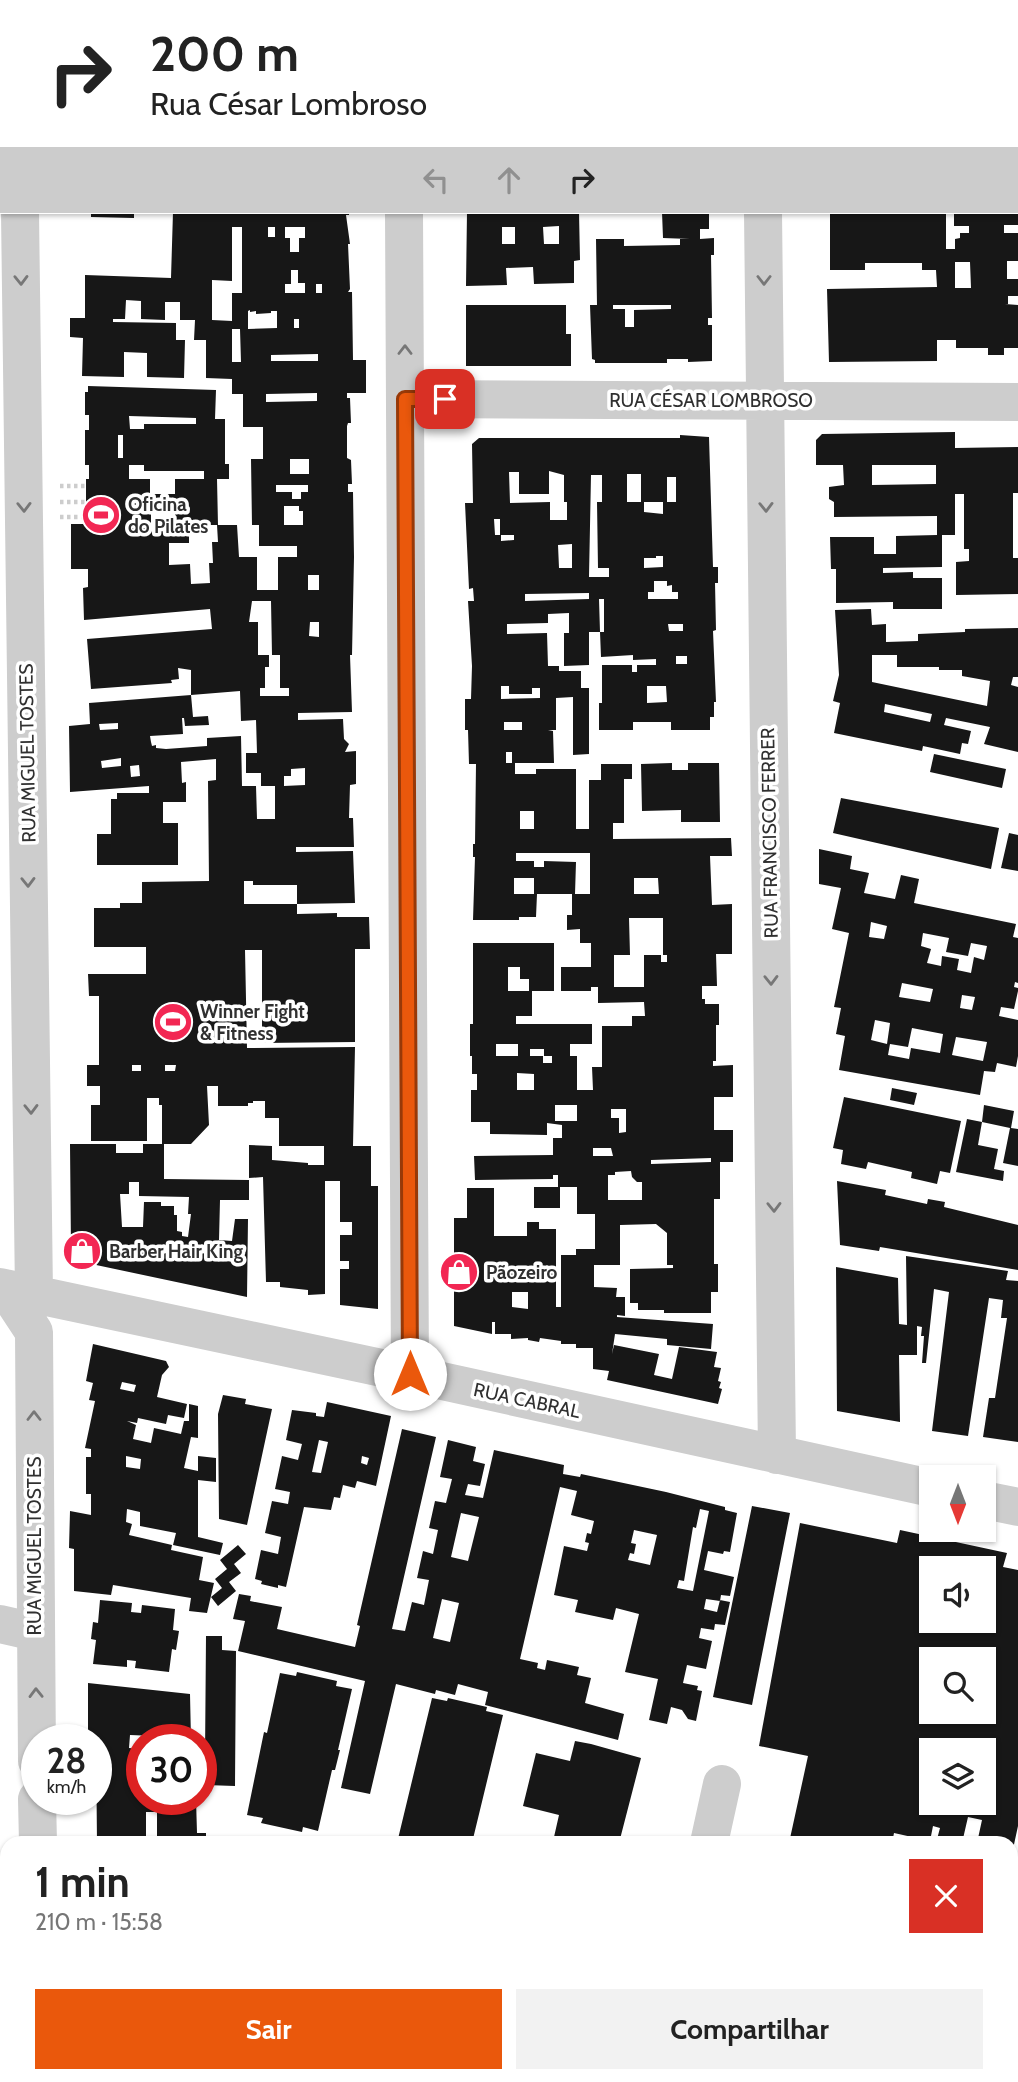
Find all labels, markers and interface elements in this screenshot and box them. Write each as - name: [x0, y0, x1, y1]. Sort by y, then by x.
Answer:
- text: 200 m: [150, 24, 299, 83]
- icon: right: [35, 28, 126, 119]
- text: Rua César Lombroso: [150, 84, 427, 123]
- icon: left: [417, 161, 455, 199]
- icon: ahead: [490, 161, 528, 199]
- icon: right: [563, 161, 601, 199]
- one-way arrow: [13, 275, 29, 286]
- one-way arrow: [756, 275, 771, 286]
- one-way arrow: [397, 344, 413, 355]
- pin: [415, 369, 475, 429]
- icon: arrive: [426, 380, 464, 418]
- street label: RUA CÉSAR LOMBROSO: [609, 388, 813, 412]
- place label: Oficina do Pilates: [128, 493, 208, 538]
- sports icon: Oficina do Pilates: [80, 494, 122, 536]
- one-way arrow: [16, 503, 32, 513]
- one-way arrow: [758, 503, 774, 513]
- street label: RUA MIGUEL TOSTES: [14, 663, 41, 843]
- street label: RUA FRANCISCO FERRER: [756, 727, 783, 939]
- one-way arrow: [21, 877, 36, 888]
- one-way arrow: [763, 975, 779, 986]
- place label: Winner Fight & Fitness: [200, 1000, 305, 1045]
- sports icon: Winner Fight & Fitness: [152, 1001, 194, 1043]
- one-way arrow: [23, 1105, 39, 1115]
- one-way arrow: [766, 1203, 782, 1213]
- shop icon: Barber Hair King: [61, 1230, 103, 1272]
- place label: Barber Hair King: [109, 1240, 244, 1263]
- shop icon: Pãozeiro: [438, 1251, 480, 1293]
- place label: Pãozeiro: [486, 1261, 558, 1284]
- position arrow: [373, 1337, 447, 1411]
- street label: RUA CABRAL: [472, 1378, 583, 1423]
- one-way arrow: [26, 1411, 42, 1421]
- street label: RUA MIGUEL TOSTES: [23, 1456, 46, 1636]
- north arrow: [919, 1465, 996, 1542]
- map controls: [919, 1465, 996, 1815]
- button: sound: [919, 1556, 996, 1633]
- button: search: [919, 1647, 996, 1724]
- one-way arrow: [28, 1687, 43, 1698]
- speed limit sign: 30: [126, 1724, 217, 1815]
- button: layers: [919, 1738, 996, 1815]
- text: 28: [47, 1739, 86, 1782]
- text: km/h: [47, 1776, 86, 1798]
- text: 1 min: [35, 1856, 130, 1908]
- button: close: [909, 1859, 983, 1933]
- text: 210 m · 15:58: [35, 1908, 163, 1936]
- button: Sair: [35, 1989, 502, 2069]
- button: Compartilhar: [516, 1989, 983, 2069]

